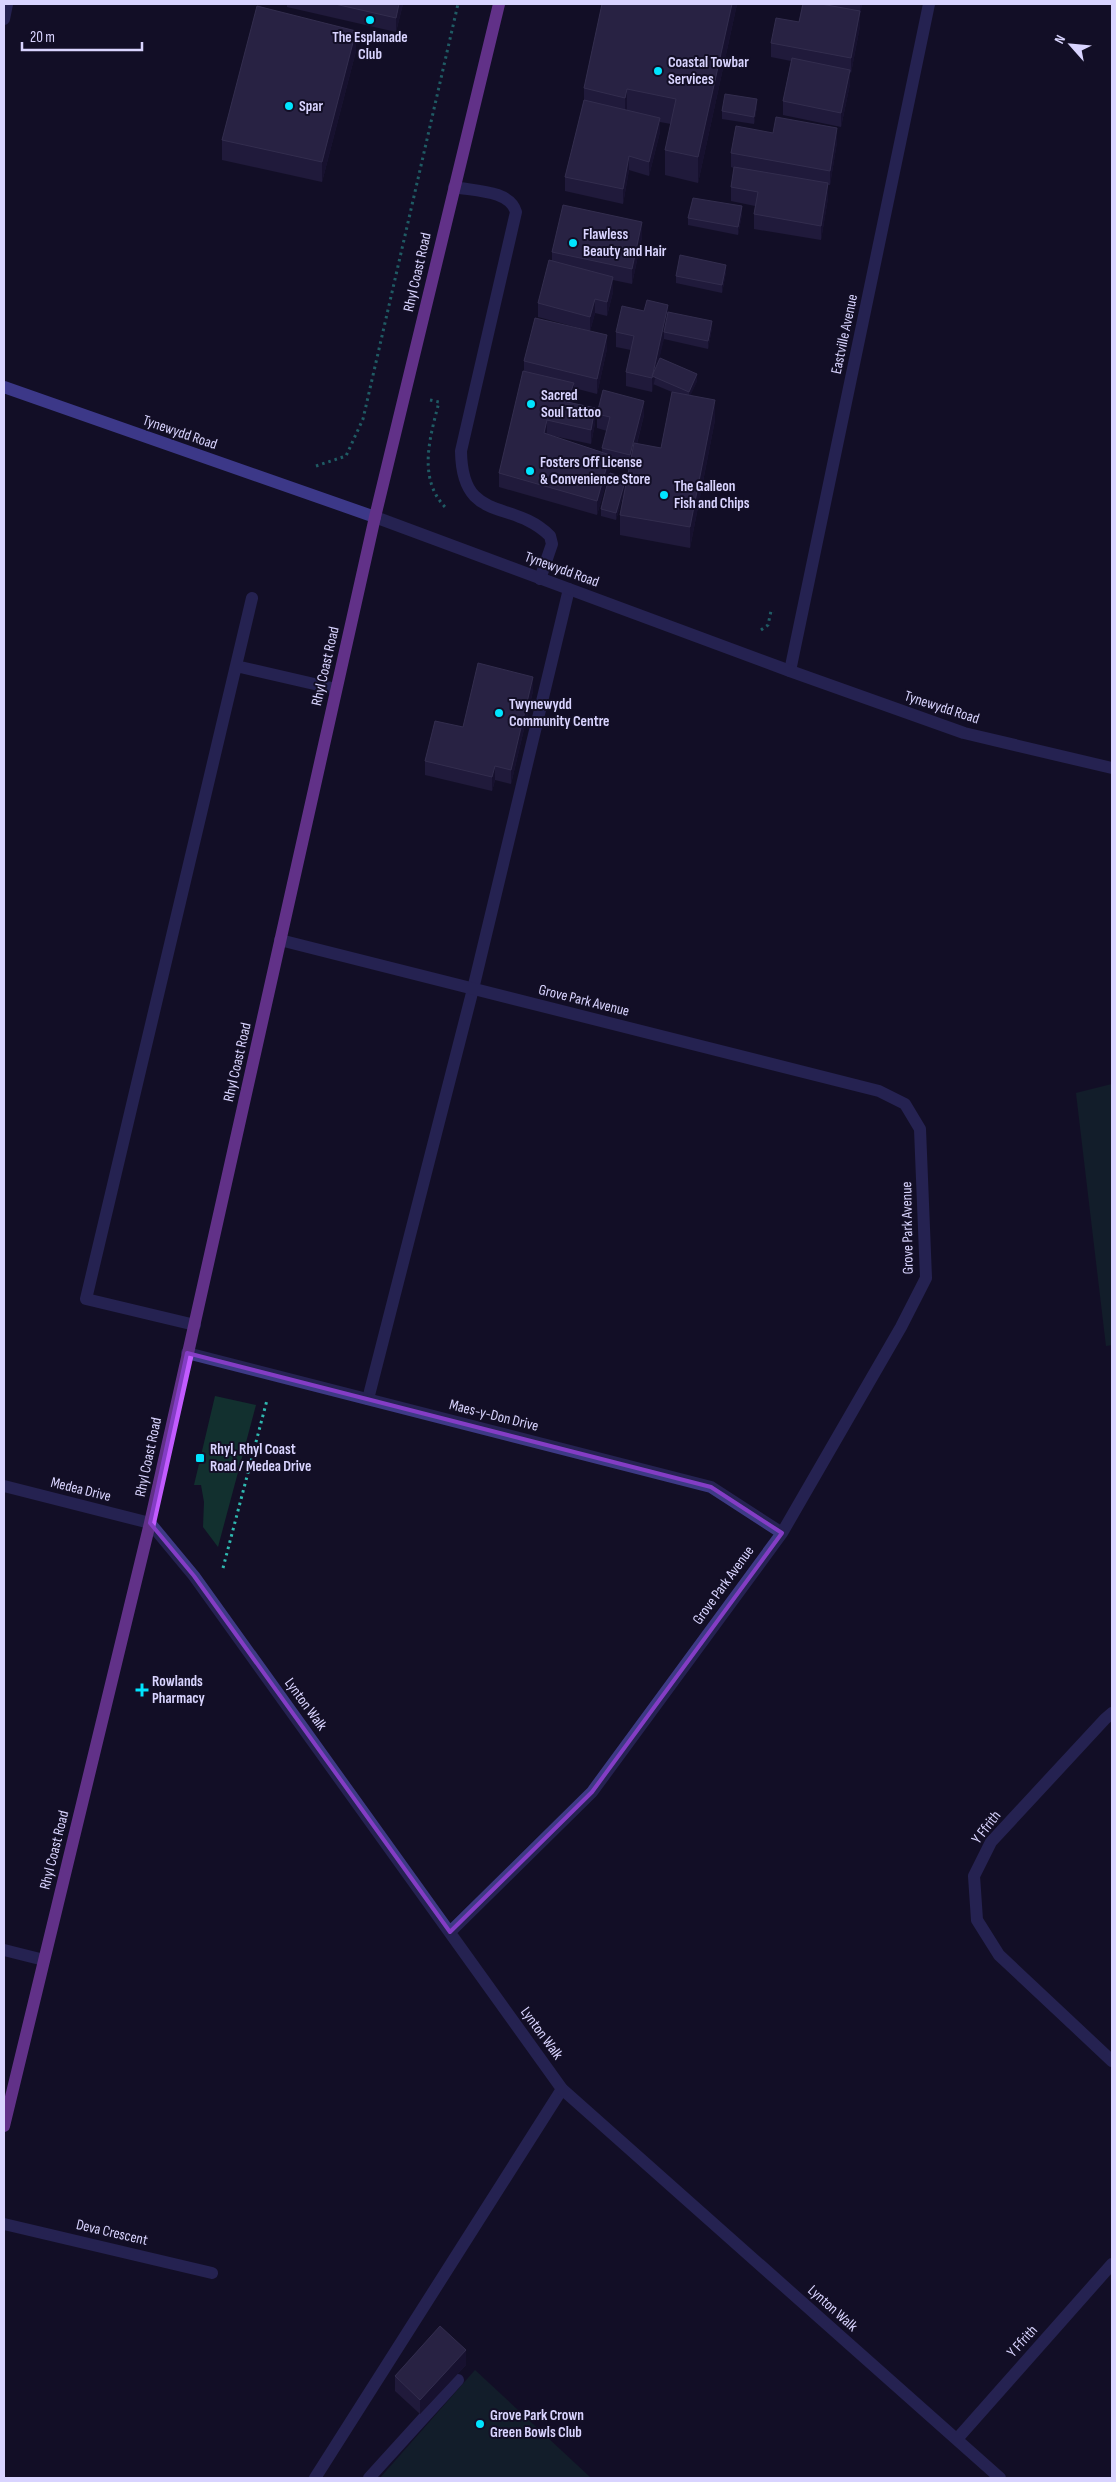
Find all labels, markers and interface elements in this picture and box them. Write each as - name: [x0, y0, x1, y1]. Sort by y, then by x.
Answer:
- marker: The Esplanade Club: [364, 14, 376, 26]
- scale bar: [22, 20, 142, 52]
- north arrow: [1046, 20, 1096, 70]
- text: 20 m: [30, 28, 55, 47]
- place label: The Esplanade Club: [332, 28, 408, 64]
- text: N: [1051, 32, 1069, 47]
- place label: Coastal Towbar Services: [668, 53, 749, 89]
- marker: Coastal Towbar Services: [652, 65, 664, 77]
- place label: Spar: [299, 97, 323, 116]
- marker: Spar: [283, 100, 295, 112]
- place label: Flawless Beauty and Hair: [583, 225, 667, 261]
- street label: Rhyl Coast Road: [399, 231, 436, 314]
- marker: Flawless Beauty and Hair: [567, 237, 579, 249]
- street label: Eastville Avenue: [827, 293, 862, 376]
- place label: Sacred Soul Tattoo: [541, 386, 601, 422]
- marker: Sacred Soul Tattoo: [525, 398, 537, 410]
- street label: Tynewydd Road: [140, 411, 220, 454]
- place label: Fosters Off License & Convenience Store: [540, 453, 651, 489]
- marker: Fosters Off License & Convenience Store: [524, 465, 536, 477]
- place label: The Galleon Fish and Chips: [674, 477, 750, 513]
- marker: The Galleon Fish and Chips: [658, 489, 670, 501]
- street label: Tynewydd Road: [522, 547, 602, 592]
- street label: Rhyl Coast Road: [307, 625, 344, 708]
- street label: Tynewydd Road: [902, 686, 982, 729]
- place label: Twynewydd Community Centre: [509, 695, 610, 731]
- marker: Twynewydd Community Centre: [493, 707, 505, 719]
- street label: Grove Park Avenue: [537, 980, 631, 1021]
- street label: Rhyl Coast Road: [219, 1021, 256, 1104]
- street label: Grove Park Avenue: [897, 1181, 918, 1275]
- street label: Maes-y-Don Drive: [447, 1395, 540, 1436]
- street label: Rhyl Coast Road: [131, 1416, 166, 1499]
- place label: Rhyl, Rhyl Coast Road / Medea Drive: [210, 1440, 311, 1476]
- marker: Rhyl, Rhyl Coast Road / Medea Drive: [194, 1452, 206, 1464]
- street label: Medea Drive: [49, 1473, 113, 1506]
- street label: Grove Park Avenue: [688, 1542, 758, 1628]
- place label: Rowlands Pharmacy: [152, 1672, 206, 1708]
- street label: Lynton Walk: [280, 1674, 331, 1735]
- marker: Rowlands Pharmacy: [136, 1684, 148, 1696]
- street label: Y Ffrith: [968, 1807, 1005, 1848]
- street label: Rhyl Coast Road: [36, 1809, 73, 1892]
- street label: Lynton Walk: [516, 2003, 567, 2064]
- street label: Deva Crescent: [74, 2215, 150, 2250]
- street label: Lynton Walk: [804, 2281, 862, 2336]
- street label: Y Ffrith: [1003, 2321, 1042, 2361]
- place label: Grove Park Crown Green Bowls Club: [490, 2406, 584, 2442]
- marker: Grove Park Crown Green Bowls Club: [474, 2418, 486, 2430]

